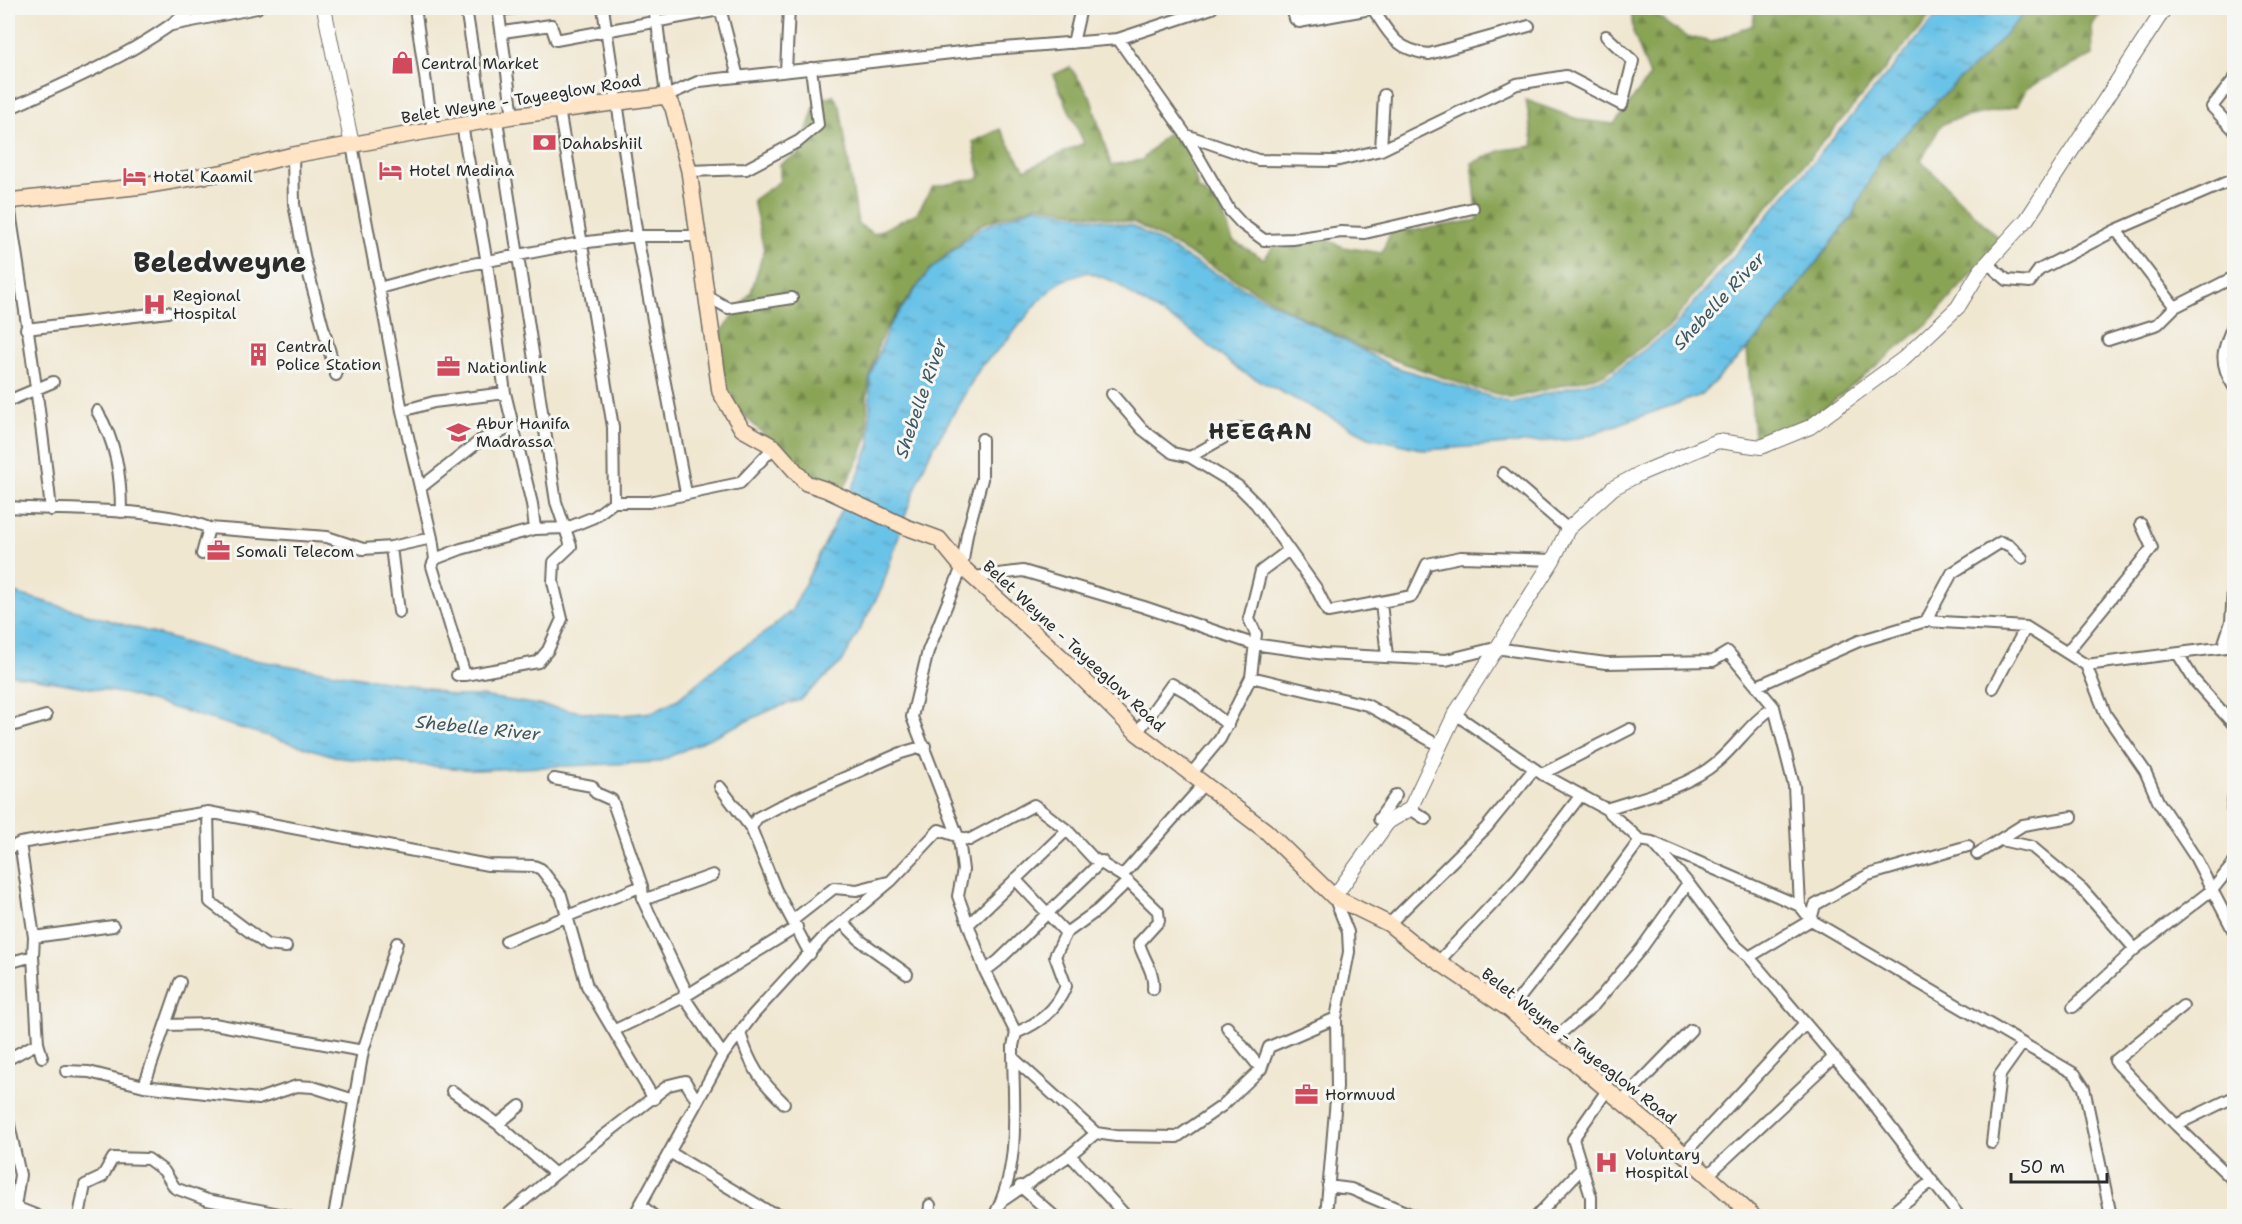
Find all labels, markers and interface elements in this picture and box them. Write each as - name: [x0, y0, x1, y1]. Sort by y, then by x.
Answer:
- shop icon: Central Market: [390, 50, 416, 76]
- place label: Central Market: [421, 53, 539, 74]
- street label: Belet Weyne - Tayeeglow Road: [400, 70, 642, 128]
- bank icon: Dahabshiil: [531, 130, 557, 156]
- place label: Dahabshiil: [562, 133, 643, 154]
- hotel icon: Hotel Medina: [378, 157, 404, 183]
- place label: Hotel Medina: [409, 160, 514, 181]
- hotel icon: Hotel Kaamil: [122, 163, 148, 189]
- place label: Hotel Kaamil: [153, 166, 253, 187]
- district label: Beledweyne: [133, 243, 307, 281]
- water label: Shebelle River: [1667, 247, 1771, 355]
- place label: Regional Hospital: [173, 285, 241, 324]
- hospital icon: Regional Hospital: [142, 291, 168, 317]
- water label: Shebelle River: [889, 334, 953, 461]
- place label: Central Police Station: [276, 336, 381, 375]
- building icon: Central Police Station: [245, 342, 271, 368]
- office icon: Nationlink: [436, 354, 462, 380]
- place label: Nationlink: [467, 357, 547, 378]
- place label: Abur Hanifa Madrassa: [476, 413, 570, 452]
- district label: HEEGAN: [1208, 417, 1314, 446]
- school or university icon: Abur Hanifa Madrassa: [445, 419, 471, 445]
- office icon: Somali Telecom: [205, 538, 231, 564]
- place label: Somali Telecom: [236, 541, 355, 562]
- street label: Belet Weyne - Tayeeglow Road: [978, 556, 1170, 736]
- water label: Shebelle River: [414, 710, 542, 747]
- street label: Belet Weyne - Tayeeglow Road: [1477, 963, 1681, 1129]
- office icon: Hormuud: [1294, 1081, 1320, 1107]
- place label: Hormuud: [1325, 1084, 1395, 1105]
- place label: Voluntary Hospital: [1625, 1144, 1700, 1183]
- scale bar: [2011, 1146, 2107, 1184]
- hospital icon: Voluntary Hospital: [1594, 1150, 1620, 1176]
- text: 50 m: [2020, 1155, 2065, 1179]

